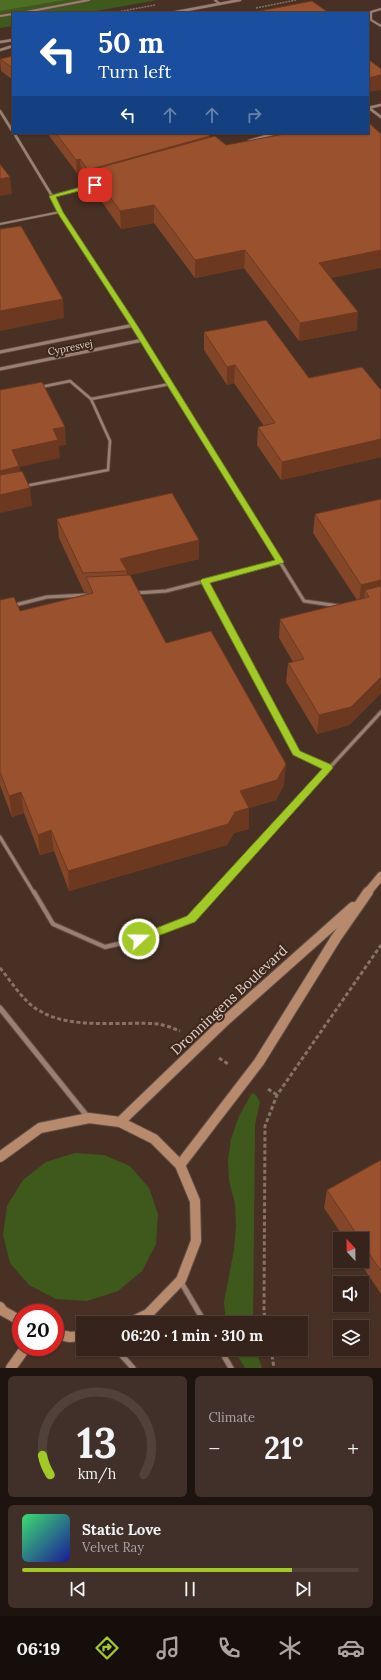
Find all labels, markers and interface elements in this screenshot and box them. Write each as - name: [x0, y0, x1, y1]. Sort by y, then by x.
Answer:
- text: 50 m: [98, 25, 164, 61]
- icon: left: [32, 28, 84, 80]
- text: Turn left: [98, 60, 171, 83]
- icon: left: [117, 104, 139, 126]
- icon: ahead: [159, 104, 181, 126]
- icon: ahead: [201, 104, 223, 126]
- icon: right: [243, 104, 265, 126]
- pin: [78, 168, 112, 202]
- icon: arrive: [84, 174, 106, 196]
- street label: Cypresvej: [46, 337, 94, 358]
- position arrow: [118, 918, 160, 960]
- street label: Dronningens Boulevard: [167, 941, 291, 1059]
- north arrow: [333, 1232, 369, 1268]
- map controls: [333, 1232, 369, 1356]
- button: sound: [333, 1276, 369, 1312]
- speed limit sign: 20: [12, 1304, 64, 1356]
- button: layers: [333, 1320, 369, 1356]
- text: 06:20 · 1 min · 310 m: [121, 1326, 263, 1345]
- text: Climate: [209, 1409, 255, 1426]
- text: 13: [77, 1415, 117, 1468]
- text: 21°: [264, 1429, 304, 1467]
- text: −: [209, 1434, 220, 1462]
- text: +: [347, 1434, 359, 1462]
- text: km/h: [78, 1464, 117, 1483]
- text: Static Love: [82, 1520, 161, 1539]
- text: Velvet Ray: [82, 1539, 144, 1556]
- icon: previous: [67, 1578, 89, 1600]
- icon: pause: [179, 1578, 201, 1600]
- icon: next: [292, 1578, 314, 1600]
- icon: directions: [93, 1634, 121, 1662]
- icon: music: [154, 1634, 182, 1662]
- icon: phone: [215, 1634, 243, 1662]
- icon: climate: [276, 1634, 304, 1662]
- icon: car: [337, 1634, 365, 1662]
- text: 06:19: [16, 1637, 60, 1660]

